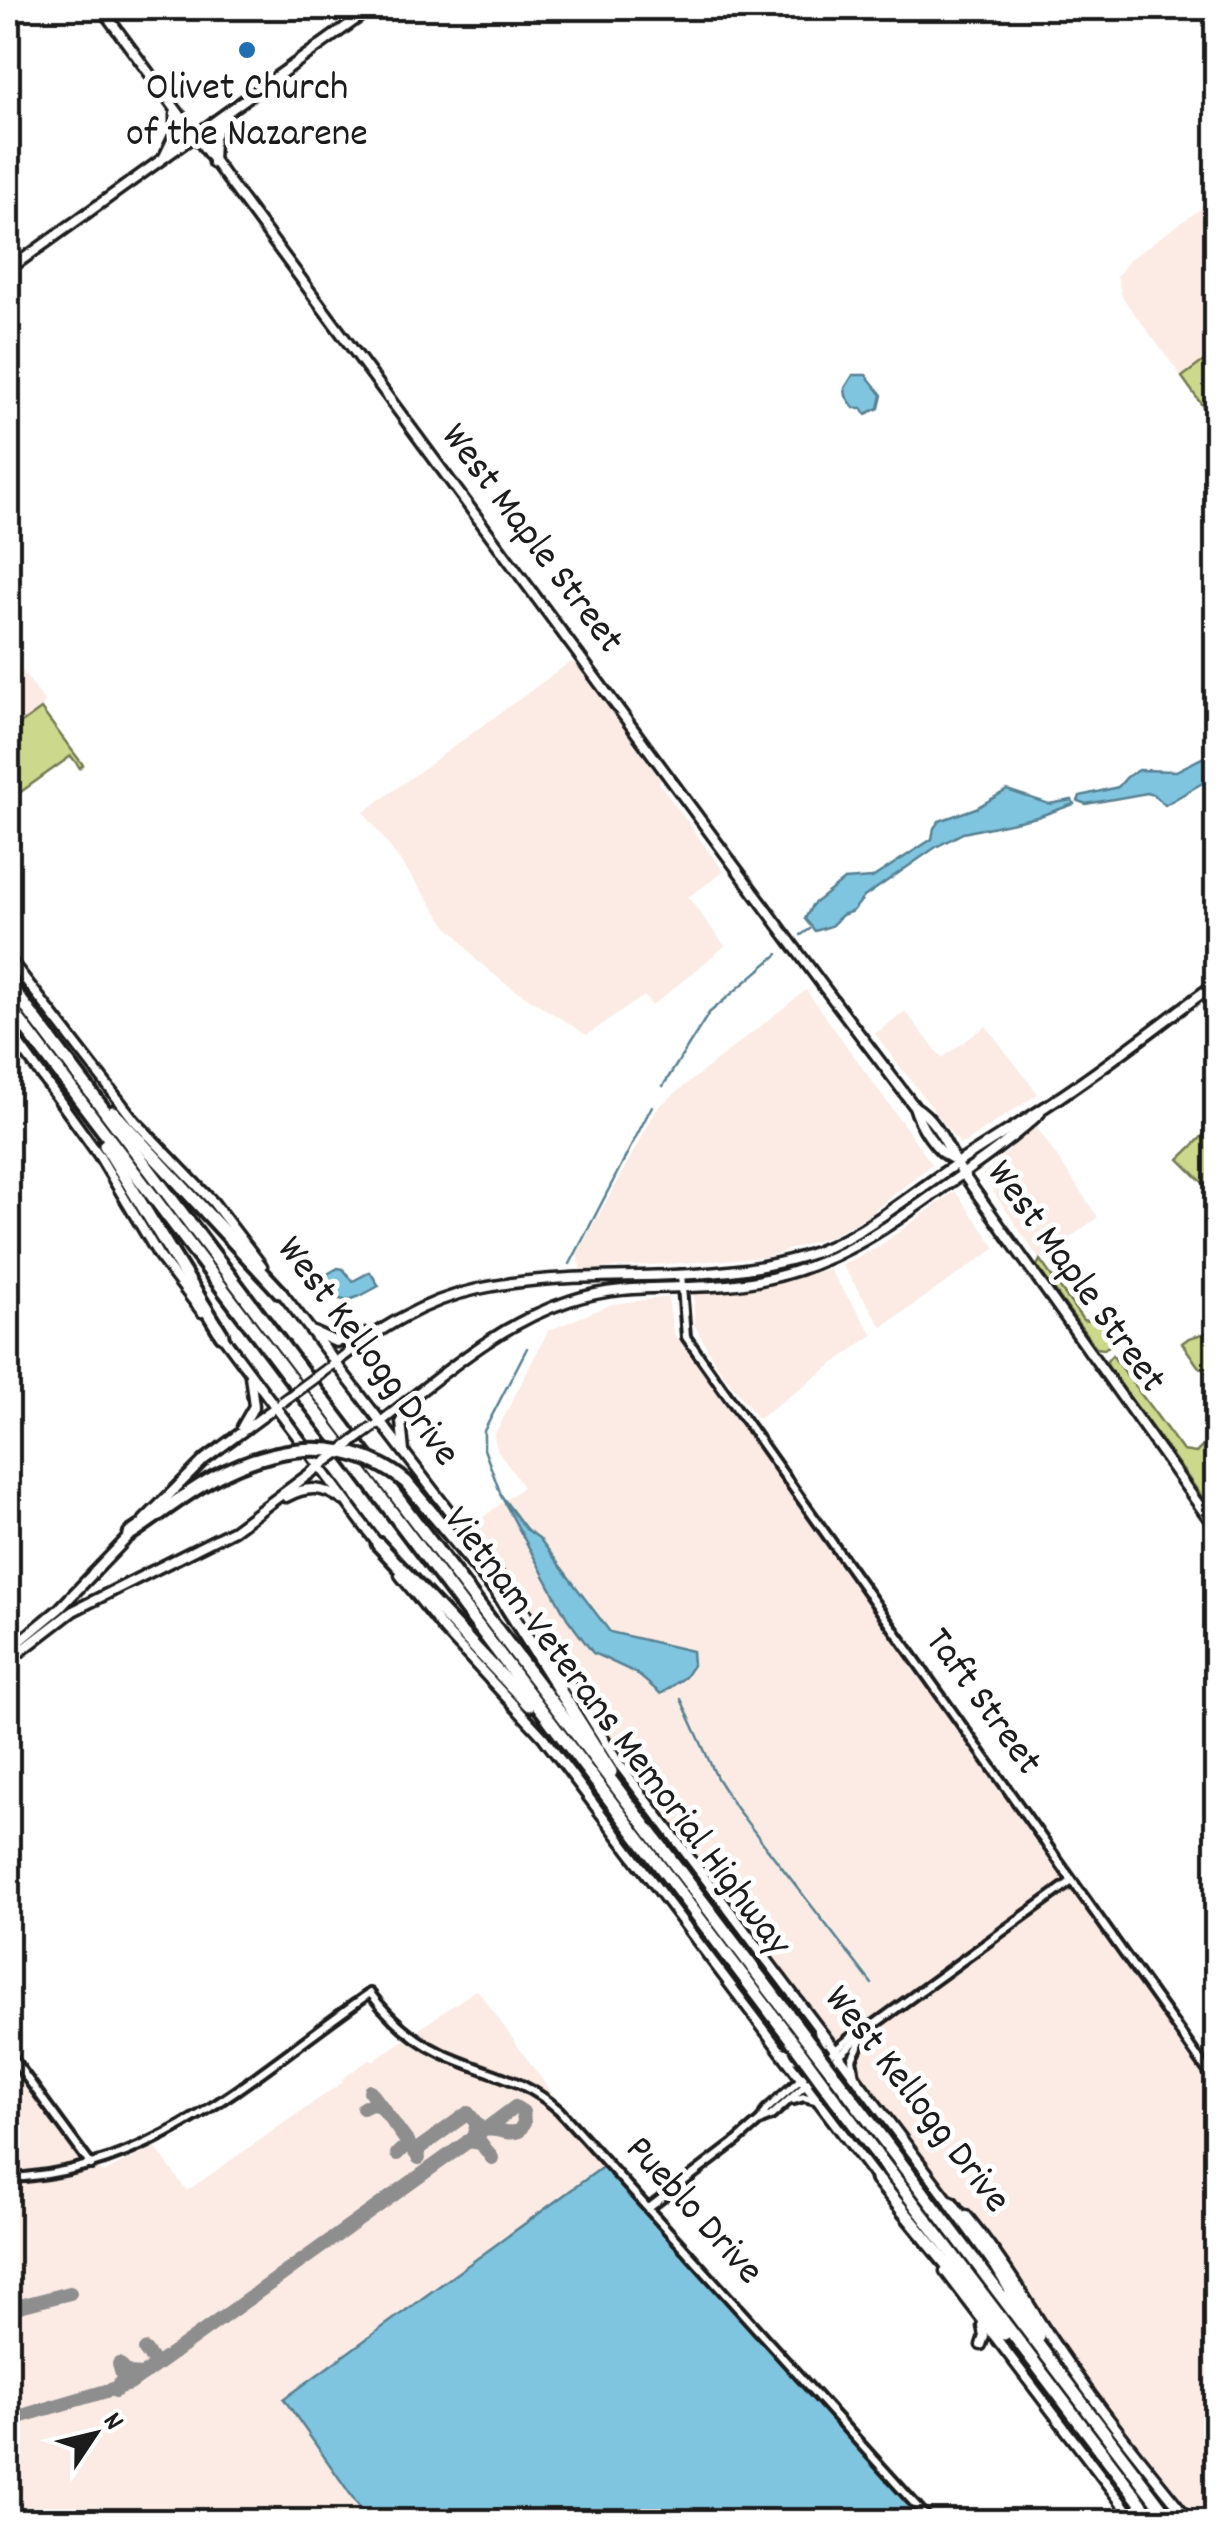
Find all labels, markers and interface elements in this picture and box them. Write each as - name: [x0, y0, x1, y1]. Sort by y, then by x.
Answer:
- marker: Olivet Church of the Nazarene: [236, 39, 258, 61]
- place label: Olivet Church of the Nazarene: [126, 62, 368, 165]
- street label: West Maple Street: [424, 413, 636, 667]
- street label: West Maple Street: [970, 1150, 1178, 1406]
- street label: West Kellogg Drive: [260, 1226, 472, 1480]
- street label: Vietnam Veterans Memorial Highway: [427, 1496, 804, 1971]
- street label: Taft Street: [908, 1617, 1054, 1789]
- street label: West Kellogg Drive: [808, 1975, 1022, 2227]
- street label: Pueblo Drive: [609, 2125, 775, 2299]
- north arrow: [45, 2384, 145, 2484]
- text: N: [91, 2405, 132, 2440]

